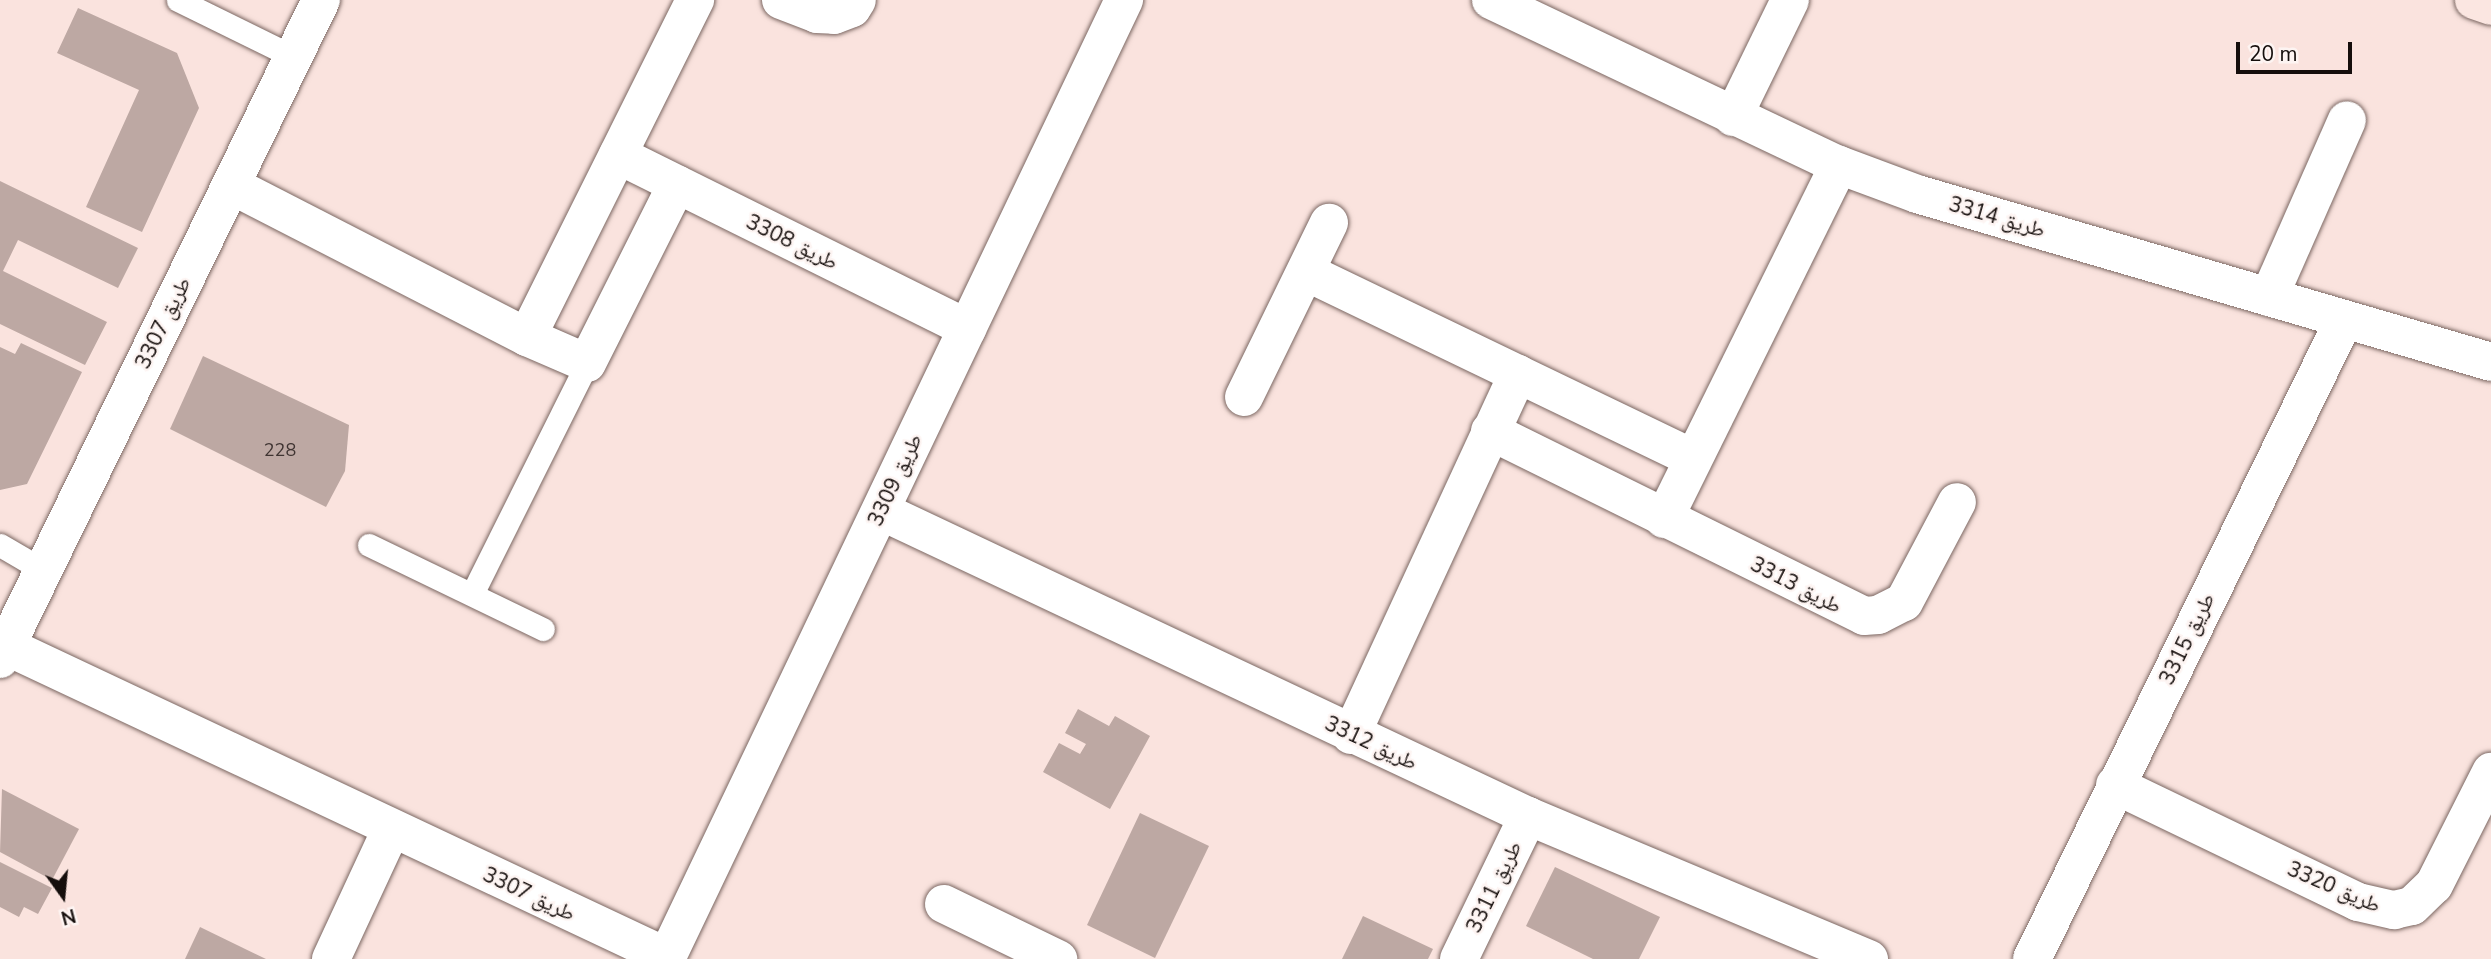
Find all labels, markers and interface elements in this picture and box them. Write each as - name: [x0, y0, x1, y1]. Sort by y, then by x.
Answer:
- scale bar: [2239, 28, 2354, 72]
- text: 20 m: [2249, 40, 2298, 68]
- street label: طريق 3314: [1946, 191, 2048, 243]
- street label: طريق 3308: [742, 209, 842, 275]
- street label: طريق 3307: [130, 273, 196, 373]
- street label: طريق 3309: [863, 430, 927, 530]
- house number: 228: [264, 439, 296, 461]
- street label: طريق 3313: [1746, 551, 1846, 619]
- street label: طريق 3315: [2154, 589, 2220, 689]
- street label: طريق 3312: [1321, 711, 1421, 775]
- street label: طريق 3311: [1461, 837, 1527, 937]
- street label: طريق 3320: [2284, 856, 2384, 918]
- north arrow: [28, 861, 98, 931]
- street label: طريق 3307: [479, 862, 579, 926]
- text: N: [58, 902, 79, 931]

